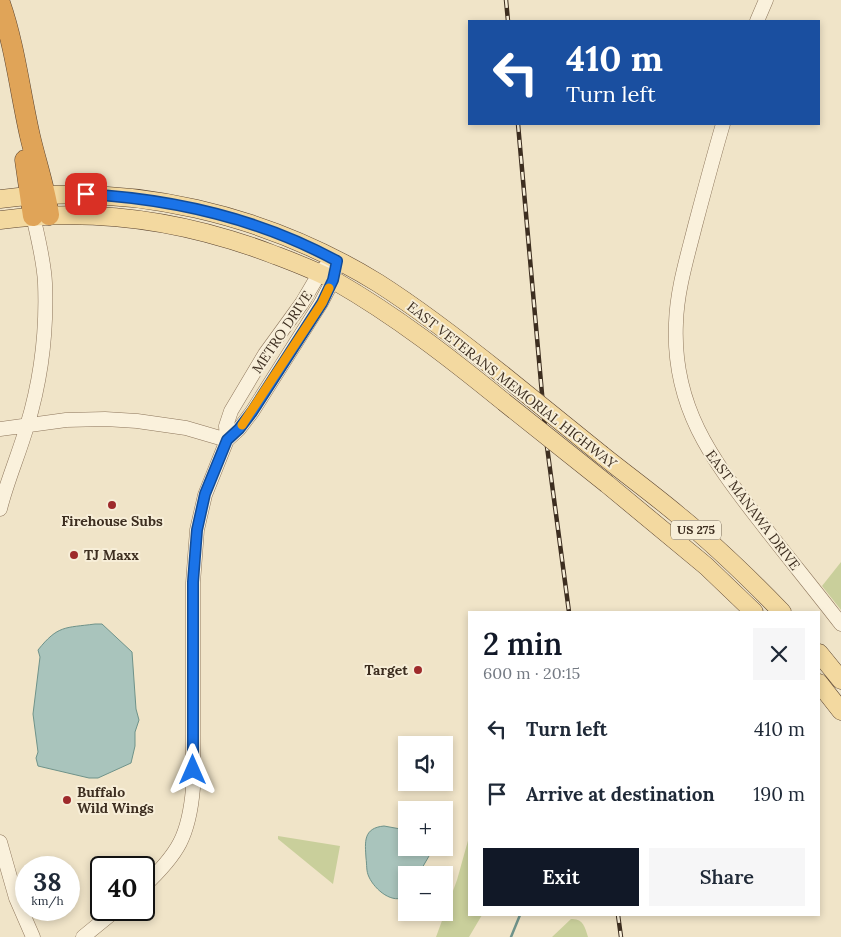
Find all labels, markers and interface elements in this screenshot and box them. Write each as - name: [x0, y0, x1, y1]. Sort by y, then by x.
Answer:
- text: 410 m: [566, 36, 663, 81]
- icon: left: [483, 40, 548, 105]
- text: Turn left: [566, 80, 656, 108]
- pin: [65, 173, 107, 215]
- icon: arrive: [72, 180, 100, 208]
- street label: METRO DRIVE: [248, 287, 316, 377]
- street label: EAST VETERANS MEMORIAL HIGHWAY: [404, 298, 621, 473]
- street label: EAST MANAWA DRIVE: [702, 446, 804, 574]
- marker: Firehouse Subs: [106, 499, 118, 511]
- place label: Firehouse Subs: [61, 512, 163, 530]
- road number: US 275: [671, 520, 721, 540]
- place label: TJ Maxx: [84, 546, 139, 564]
- marker: TJ Maxx: [68, 549, 80, 561]
- text: 2 min: [483, 625, 562, 663]
- button: close: [753, 628, 805, 680]
- place label: Target: [364, 661, 408, 679]
- text: 600 m · 20:15: [483, 663, 580, 683]
- marker: Target: [412, 664, 424, 676]
- icon: left: [483, 715, 511, 743]
- text: Turn left: [526, 717, 607, 741]
- text: 410 m: [754, 717, 805, 741]
- map controls: [398, 736, 453, 921]
- button: sound: [398, 736, 453, 791]
- position arrow: [166, 743, 218, 795]
- icon: arrive: [483, 780, 511, 808]
- text: Arrive at destination: [526, 782, 715, 806]
- text: 190 m: [753, 782, 805, 806]
- place label: Buffalo Wild Wings: [77, 783, 154, 817]
- marker: Buffalo Wild Wings: [61, 794, 73, 806]
- button: +: [398, 801, 453, 856]
- button: Exit: [483, 848, 639, 906]
- button: Share: [649, 848, 805, 906]
- speed limit sign: 40: [90, 856, 155, 921]
- text: 38: [33, 866, 62, 898]
- button: −: [398, 866, 453, 921]
- text: km/h: [31, 893, 64, 908]

